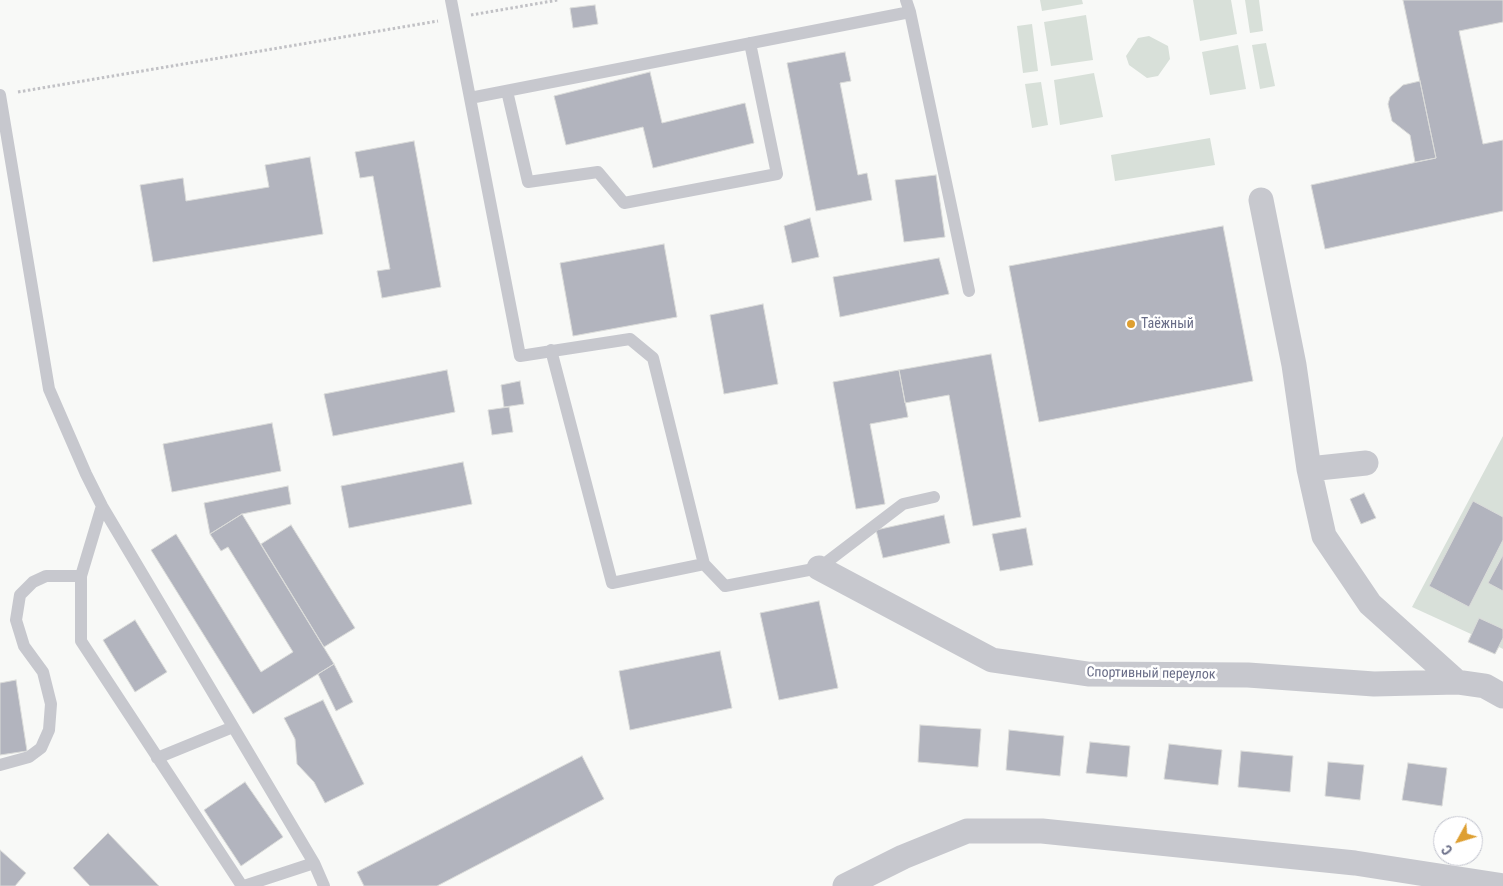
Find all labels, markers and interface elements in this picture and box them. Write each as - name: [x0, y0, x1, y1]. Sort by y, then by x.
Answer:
- place label: Таёжный: [1141, 316, 1194, 332]
- marker: Таёжный: [1125, 318, 1137, 330]
- street label: Спортивный переулок: [1086, 664, 1216, 684]
- north arrow: [1433, 816, 1483, 866]
- text: С: [1438, 842, 1456, 858]

